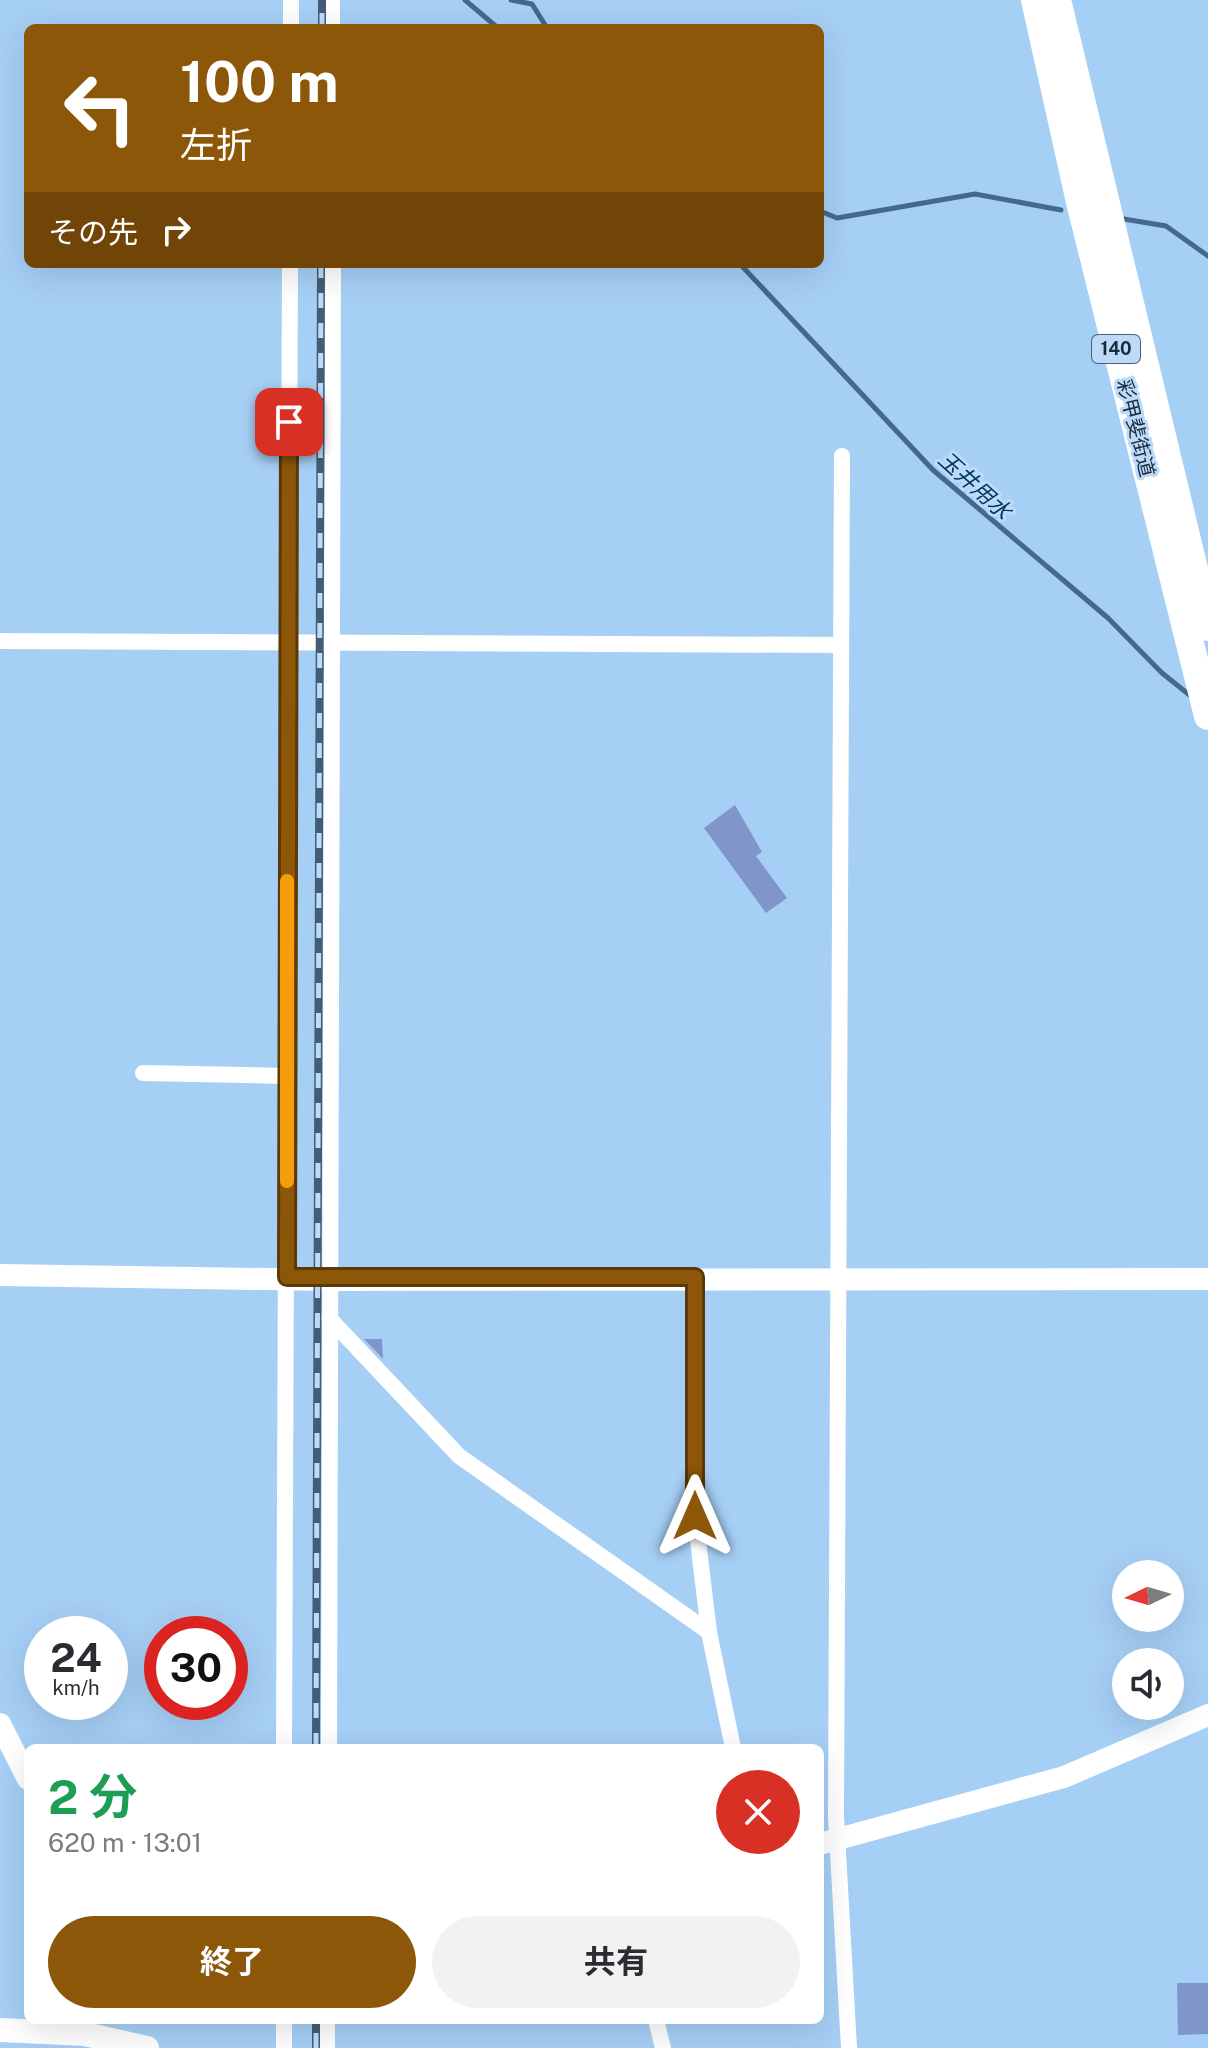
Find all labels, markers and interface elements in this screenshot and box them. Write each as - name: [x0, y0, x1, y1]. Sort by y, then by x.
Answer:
- text: 100 m: [180, 49, 339, 115]
- icon: left: [48, 56, 152, 160]
- text: 左折: [180, 124, 252, 166]
- icon: right: [154, 208, 198, 252]
- text: その先: [48, 214, 138, 250]
- road number: 140: [1092, 335, 1140, 363]
- street label: 彩甲斐街道: [1112, 377, 1160, 479]
- pin: [255, 388, 323, 456]
- icon: arrive: [267, 400, 311, 444]
- water label: 玉井用水: [934, 446, 1018, 525]
- position arrow: [653, 1474, 737, 1558]
- north arrow: [1112, 1560, 1184, 1632]
- map controls: [1112, 1560, 1184, 1720]
- speed limit sign: 30: [144, 1616, 248, 1720]
- text: 24: [50, 1634, 102, 1681]
- button: sound: [1112, 1648, 1184, 1720]
- text: km/h: [52, 1676, 100, 1700]
- text: 2 分: [48, 1768, 137, 1825]
- button: close: [716, 1770, 800, 1854]
- text: 620 m · 13:01: [48, 1827, 202, 1858]
- button: 終了: [48, 1916, 416, 2008]
- button: 共有: [432, 1916, 800, 2008]

